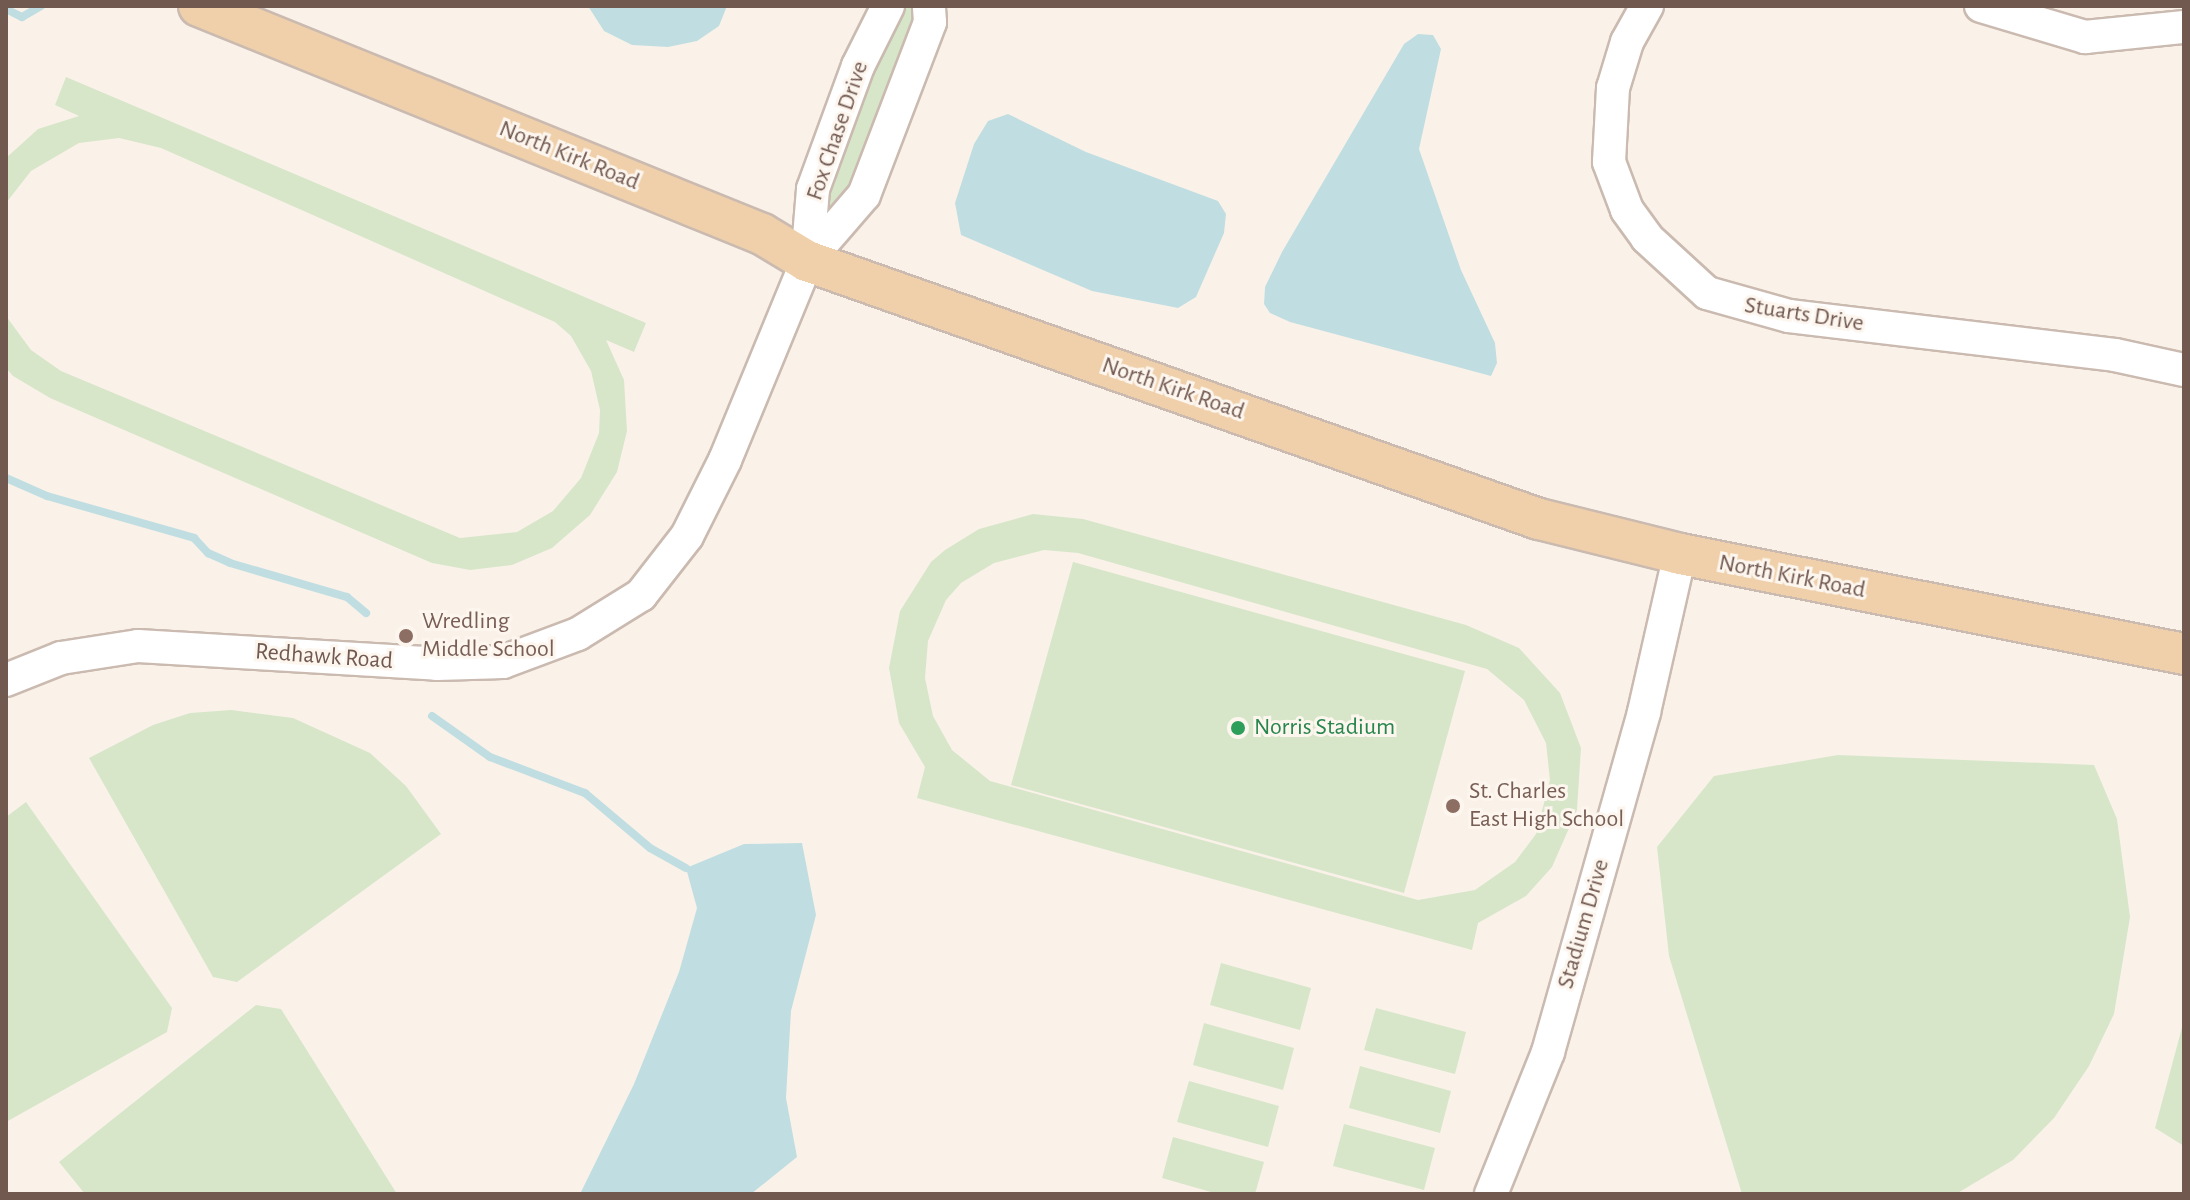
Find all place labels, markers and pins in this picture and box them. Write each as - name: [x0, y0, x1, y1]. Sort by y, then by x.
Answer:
- place label: Wredling Middle School: [422, 608, 555, 664]
- marker: Wredling Middle School: [397, 627, 415, 645]
- place label: Norris Stadium: [1254, 714, 1395, 742]
- marker: Norris Stadium: [1229, 719, 1247, 737]
- place label: St. Charles East High School: [1469, 778, 1624, 834]
- marker: St. Charles East High School: [1444, 797, 1462, 815]

